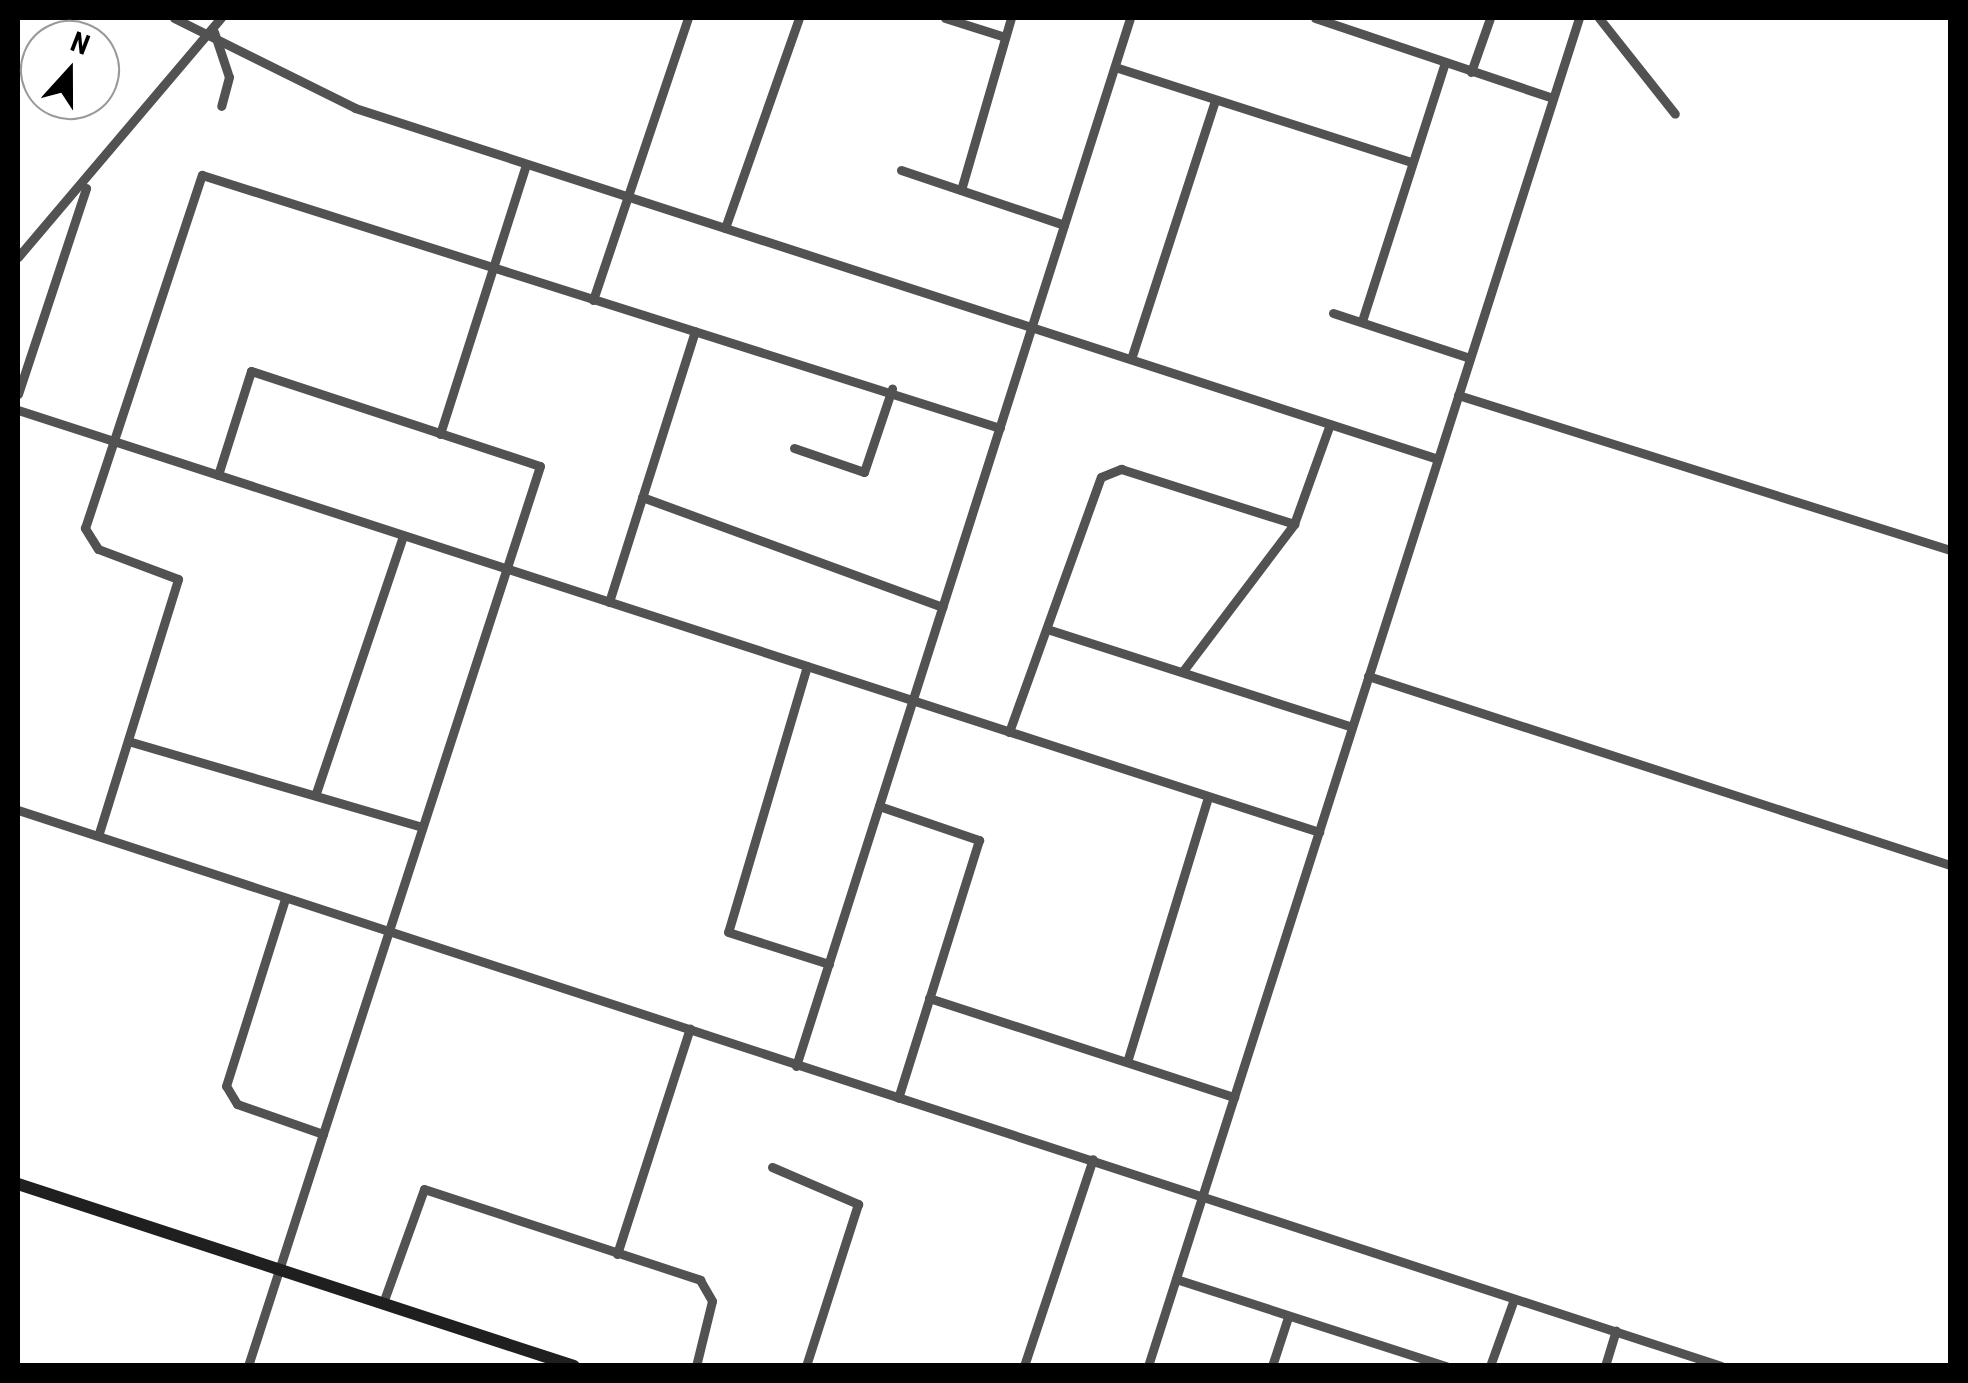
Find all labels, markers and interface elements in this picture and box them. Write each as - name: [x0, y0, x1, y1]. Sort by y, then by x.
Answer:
- north arrow: [20, 20, 120, 120]
- text: N: [66, 25, 94, 62]

